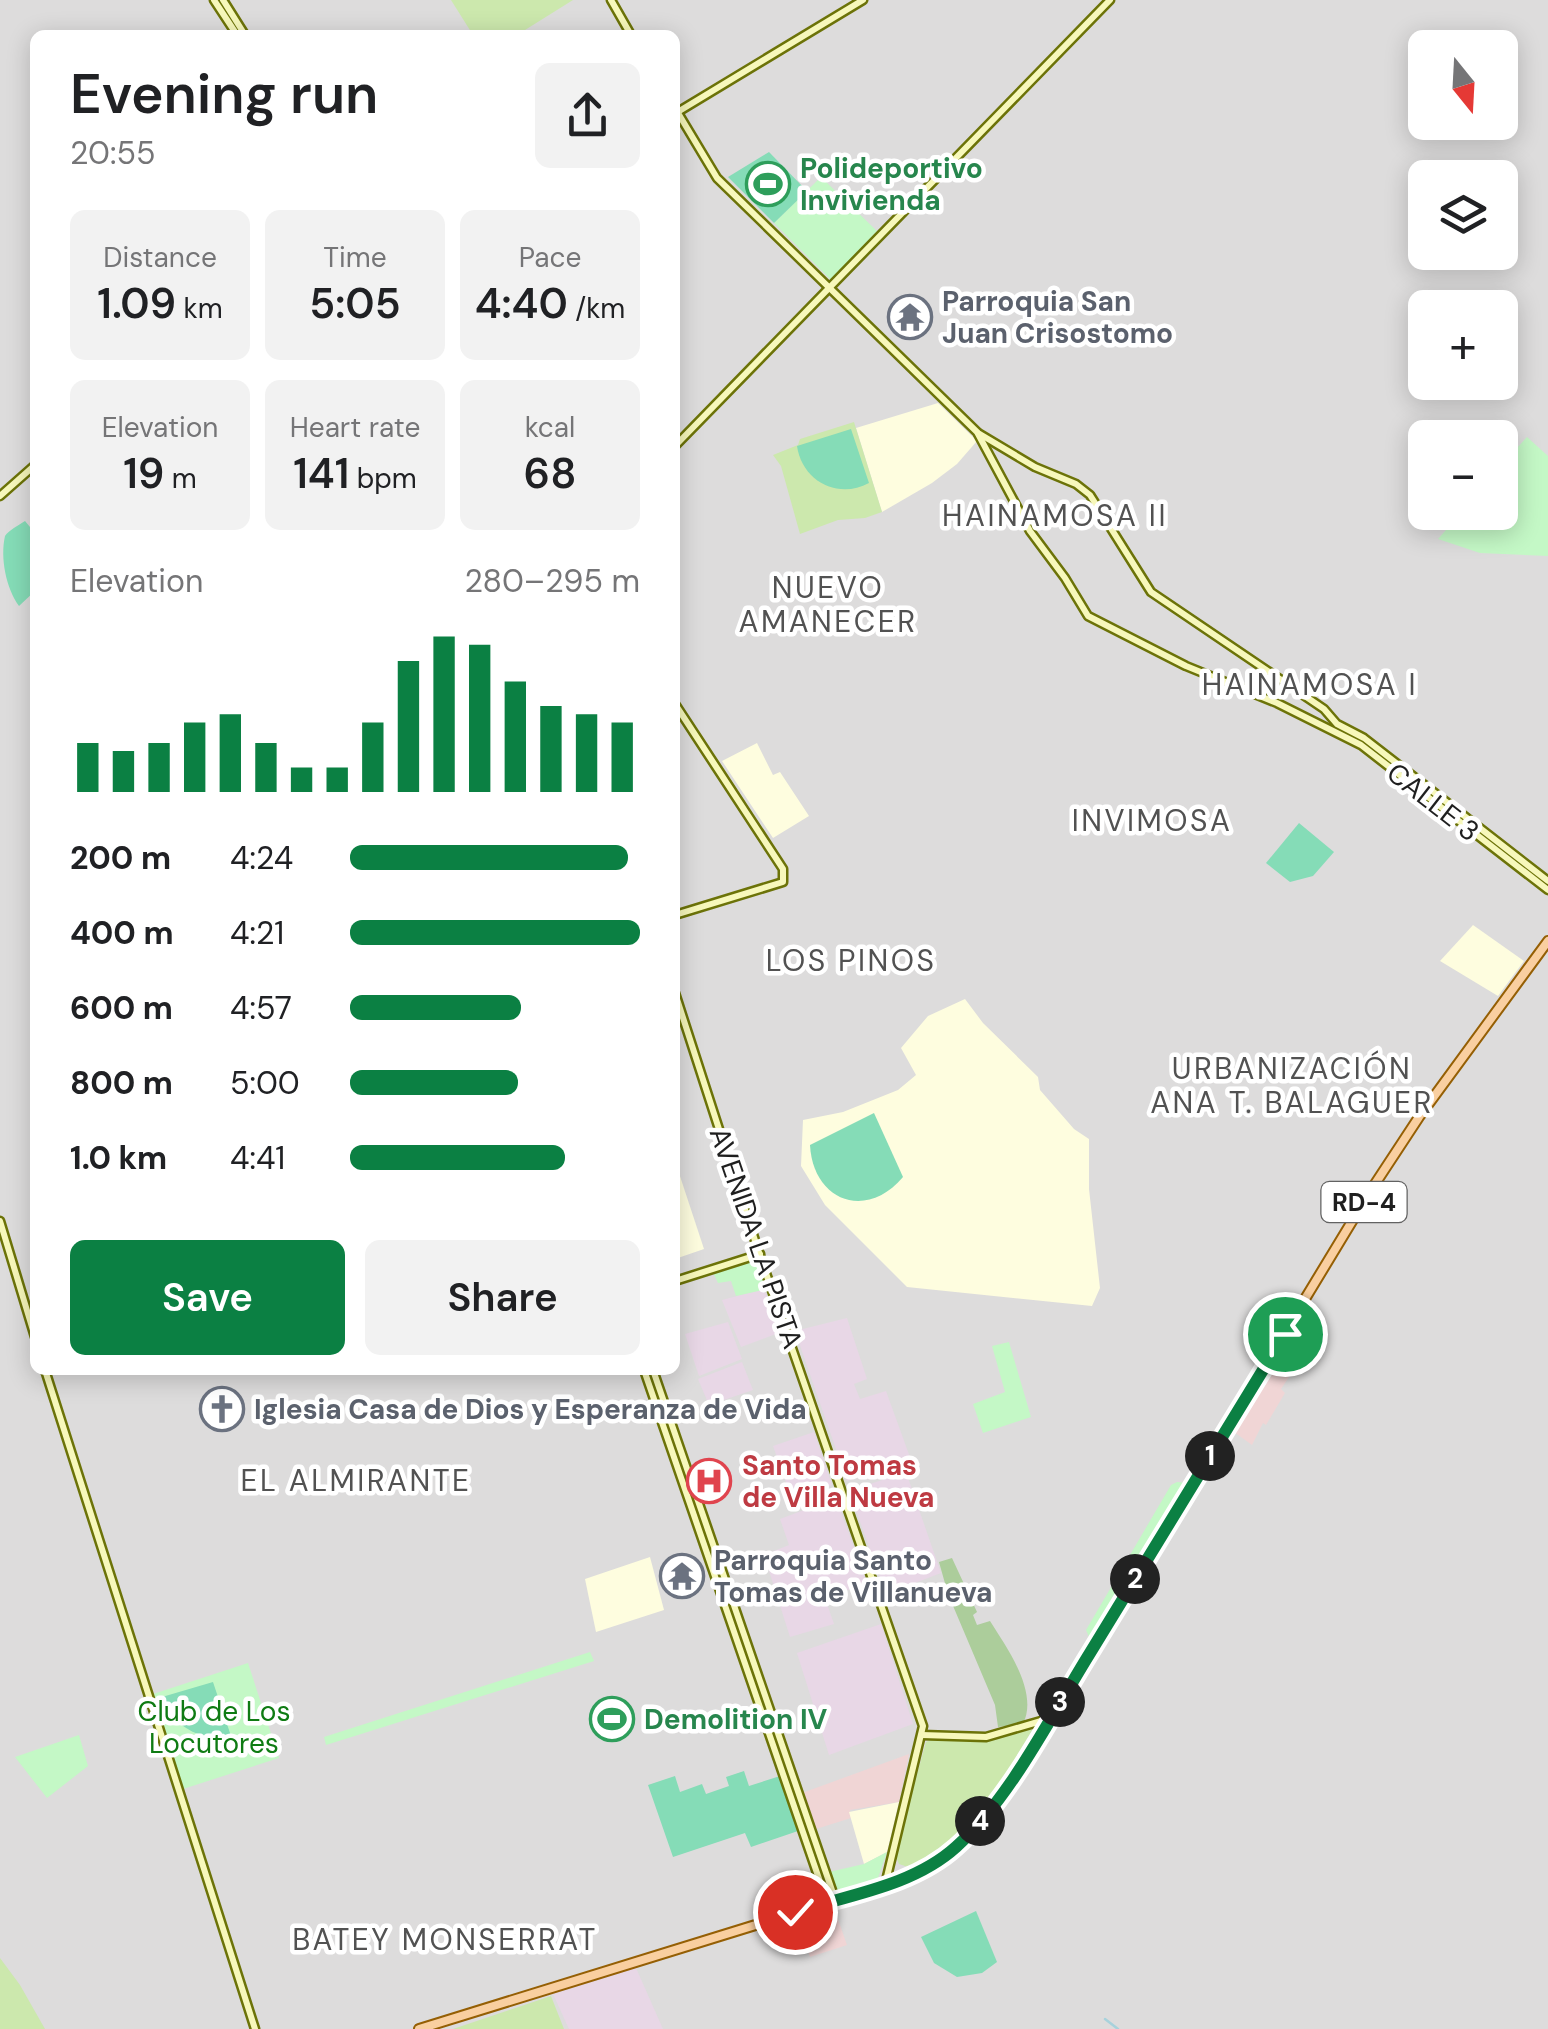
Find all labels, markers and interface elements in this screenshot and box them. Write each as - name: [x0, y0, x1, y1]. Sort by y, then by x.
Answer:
- north arrow: [1408, 30, 1518, 140]
- map controls: [1408, 30, 1518, 530]
- text: Evening run: [70, 58, 378, 130]
- button: share: [535, 63, 640, 168]
- text: 20:55: [70, 132, 156, 174]
- place label: Polideportivo Invivienda: [800, 150, 983, 219]
- button: layers: [1408, 160, 1518, 270]
- sports icon: Polideportivo Invivienda: [745, 161, 791, 207]
- text: Distance: [103, 239, 217, 276]
- text: Time: [323, 239, 387, 276]
- text: Pace: [519, 239, 581, 276]
- text: 1.09: [97, 276, 176, 331]
- text: 5:05: [309, 276, 401, 331]
- text: 4:40: [475, 276, 568, 331]
- place label: Parroquia San Juan Crisostomo: [942, 283, 1173, 352]
- text: km: [176, 290, 223, 327]
- text: /km: [568, 290, 625, 327]
- button: +: [1408, 290, 1518, 400]
- temple icon: Parroquia San Juan Crisostomo: [887, 294, 933, 340]
- text: Elevation: [102, 409, 218, 446]
- text: Heart rate: [290, 409, 420, 446]
- text: kcal: [525, 409, 575, 446]
- button: −: [1408, 420, 1518, 530]
- text: 19: [123, 446, 164, 501]
- text: 141: [293, 446, 349, 501]
- text: 68: [524, 446, 576, 501]
- text: m: [164, 460, 197, 497]
- text: bpm: [349, 460, 417, 497]
- district label: HAINAMOSA II: [942, 496, 1168, 535]
- text: Elevation: [70, 560, 203, 602]
- text: 280–295 m: [465, 560, 640, 602]
- district label: NUEVO AMANECER: [738, 568, 918, 641]
- district label: HAINAMOSA I: [1202, 665, 1418, 704]
- street label: CALLE 3: [1379, 754, 1487, 850]
- district label: INVIMOSA: [1072, 801, 1232, 840]
- text: 200 m: [70, 837, 171, 879]
- text: 4:24: [230, 837, 293, 879]
- text: 400 m: [70, 912, 174, 954]
- text: 4:21: [230, 912, 284, 954]
- district label: LOS PINOS: [766, 941, 936, 980]
- text: 600 m: [70, 987, 173, 1029]
- text: 4:57: [230, 987, 292, 1029]
- district label: URBANIZACIÓN ANA T. BALAGUER: [1150, 1049, 1434, 1122]
- text: 800 m: [70, 1062, 173, 1104]
- text: 5:00: [230, 1062, 300, 1104]
- street label: AVENIDA LA PISTA: [701, 1122, 811, 1354]
- text: 1.0 km: [70, 1137, 167, 1179]
- text: 4:41: [230, 1137, 285, 1179]
- road number: RD-4: [1322, 1182, 1406, 1222]
- button: Save: [70, 1240, 345, 1355]
- button: Share: [365, 1240, 640, 1355]
- pin: [1243, 1292, 1328, 1377]
- icon: arrive: [1258, 1307, 1313, 1362]
- church icon: Iglesia Casa de Dios y Esperanza de Vida: [199, 1386, 245, 1432]
- place label: Iglesia Casa de Dios y Esperanza de Vida: [254, 1391, 807, 1428]
- pin: 1: [1185, 1431, 1235, 1481]
- text: 1: [1205, 1437, 1215, 1474]
- place label: Santo Tomas de Villa Nueva: [742, 1447, 935, 1516]
- hospital icon: Santo Tomas de Villa Nueva: [686, 1458, 732, 1504]
- district label: EL ALMIRANTE: [241, 1461, 471, 1500]
- place label: Parroquia Santo Tomas de Villanueva: [714, 1542, 992, 1611]
- temple icon: Parroquia Santo Tomas de Villanueva: [659, 1553, 705, 1599]
- pin: 2: [1110, 1554, 1160, 1604]
- text: 2: [1127, 1560, 1143, 1597]
- pin: 3: [1035, 1677, 1085, 1727]
- text: 3: [1052, 1683, 1068, 1720]
- park label: Club de Los Locutores: [137, 1693, 291, 1762]
- sports icon: Demolition IV: [589, 1696, 635, 1742]
- place label: Demolition IV: [644, 1701, 828, 1738]
- pin: 4: [955, 1796, 1005, 1846]
- text: 4: [971, 1802, 989, 1839]
- pin: [753, 1870, 838, 1955]
- icon: check: [768, 1885, 823, 1940]
- district label: BATEY MONSERRAT: [292, 1920, 598, 1959]

